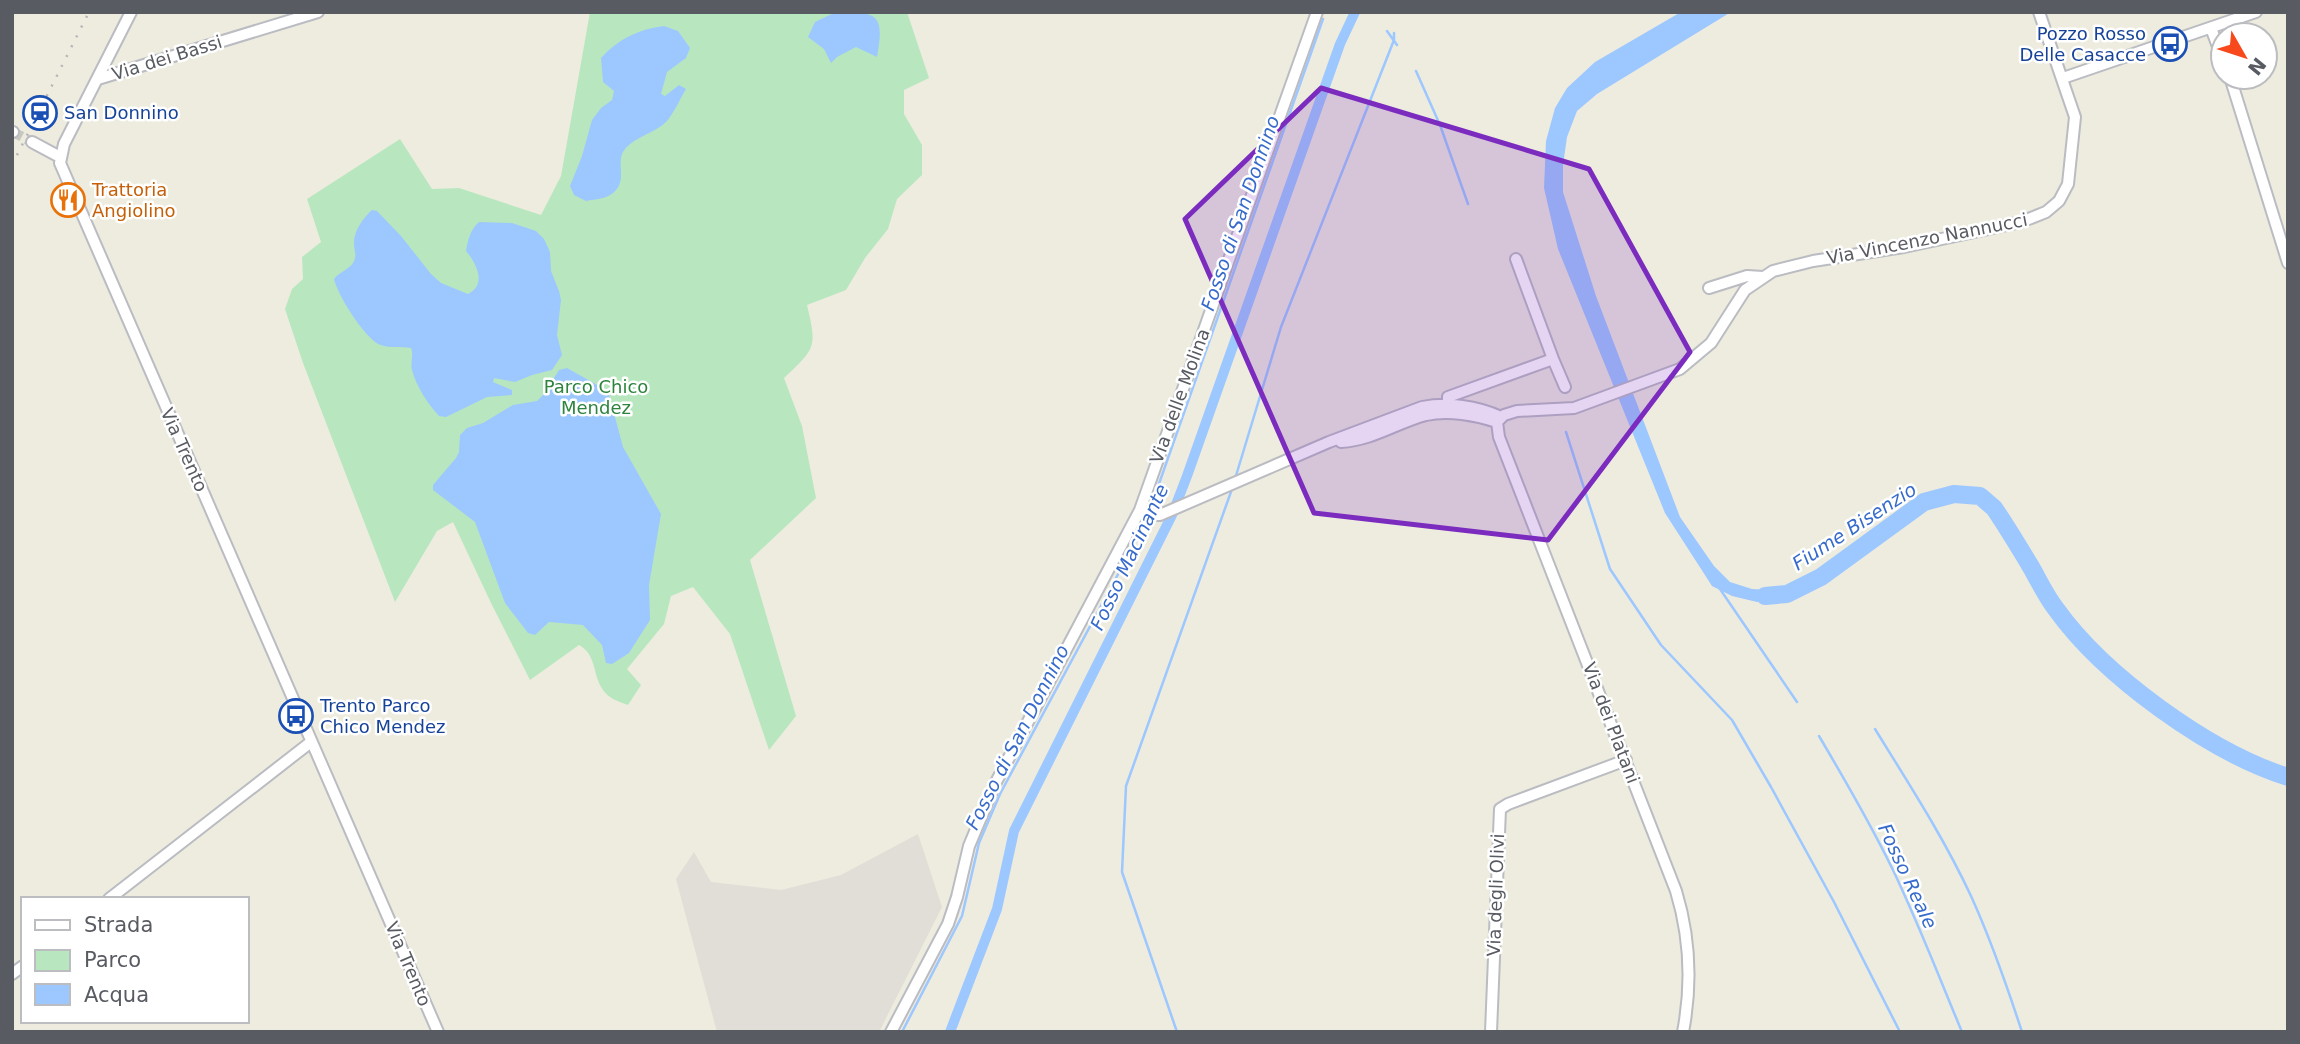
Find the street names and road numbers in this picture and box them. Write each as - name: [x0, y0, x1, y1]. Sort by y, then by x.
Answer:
- street label: Via dei Bassi: [109, 31, 224, 84]
- street label: Via Vincenzo Nannucci: [1825, 209, 2029, 268]
- street label: Via delle Molina: [1145, 326, 1214, 466]
- street label: Via Trento: [157, 405, 212, 495]
- street label: Via dei Platani: [1579, 659, 1644, 786]
- street label: Via degli Olivi: [1483, 833, 1508, 957]
- street label: Via Trento: [381, 918, 436, 1009]

